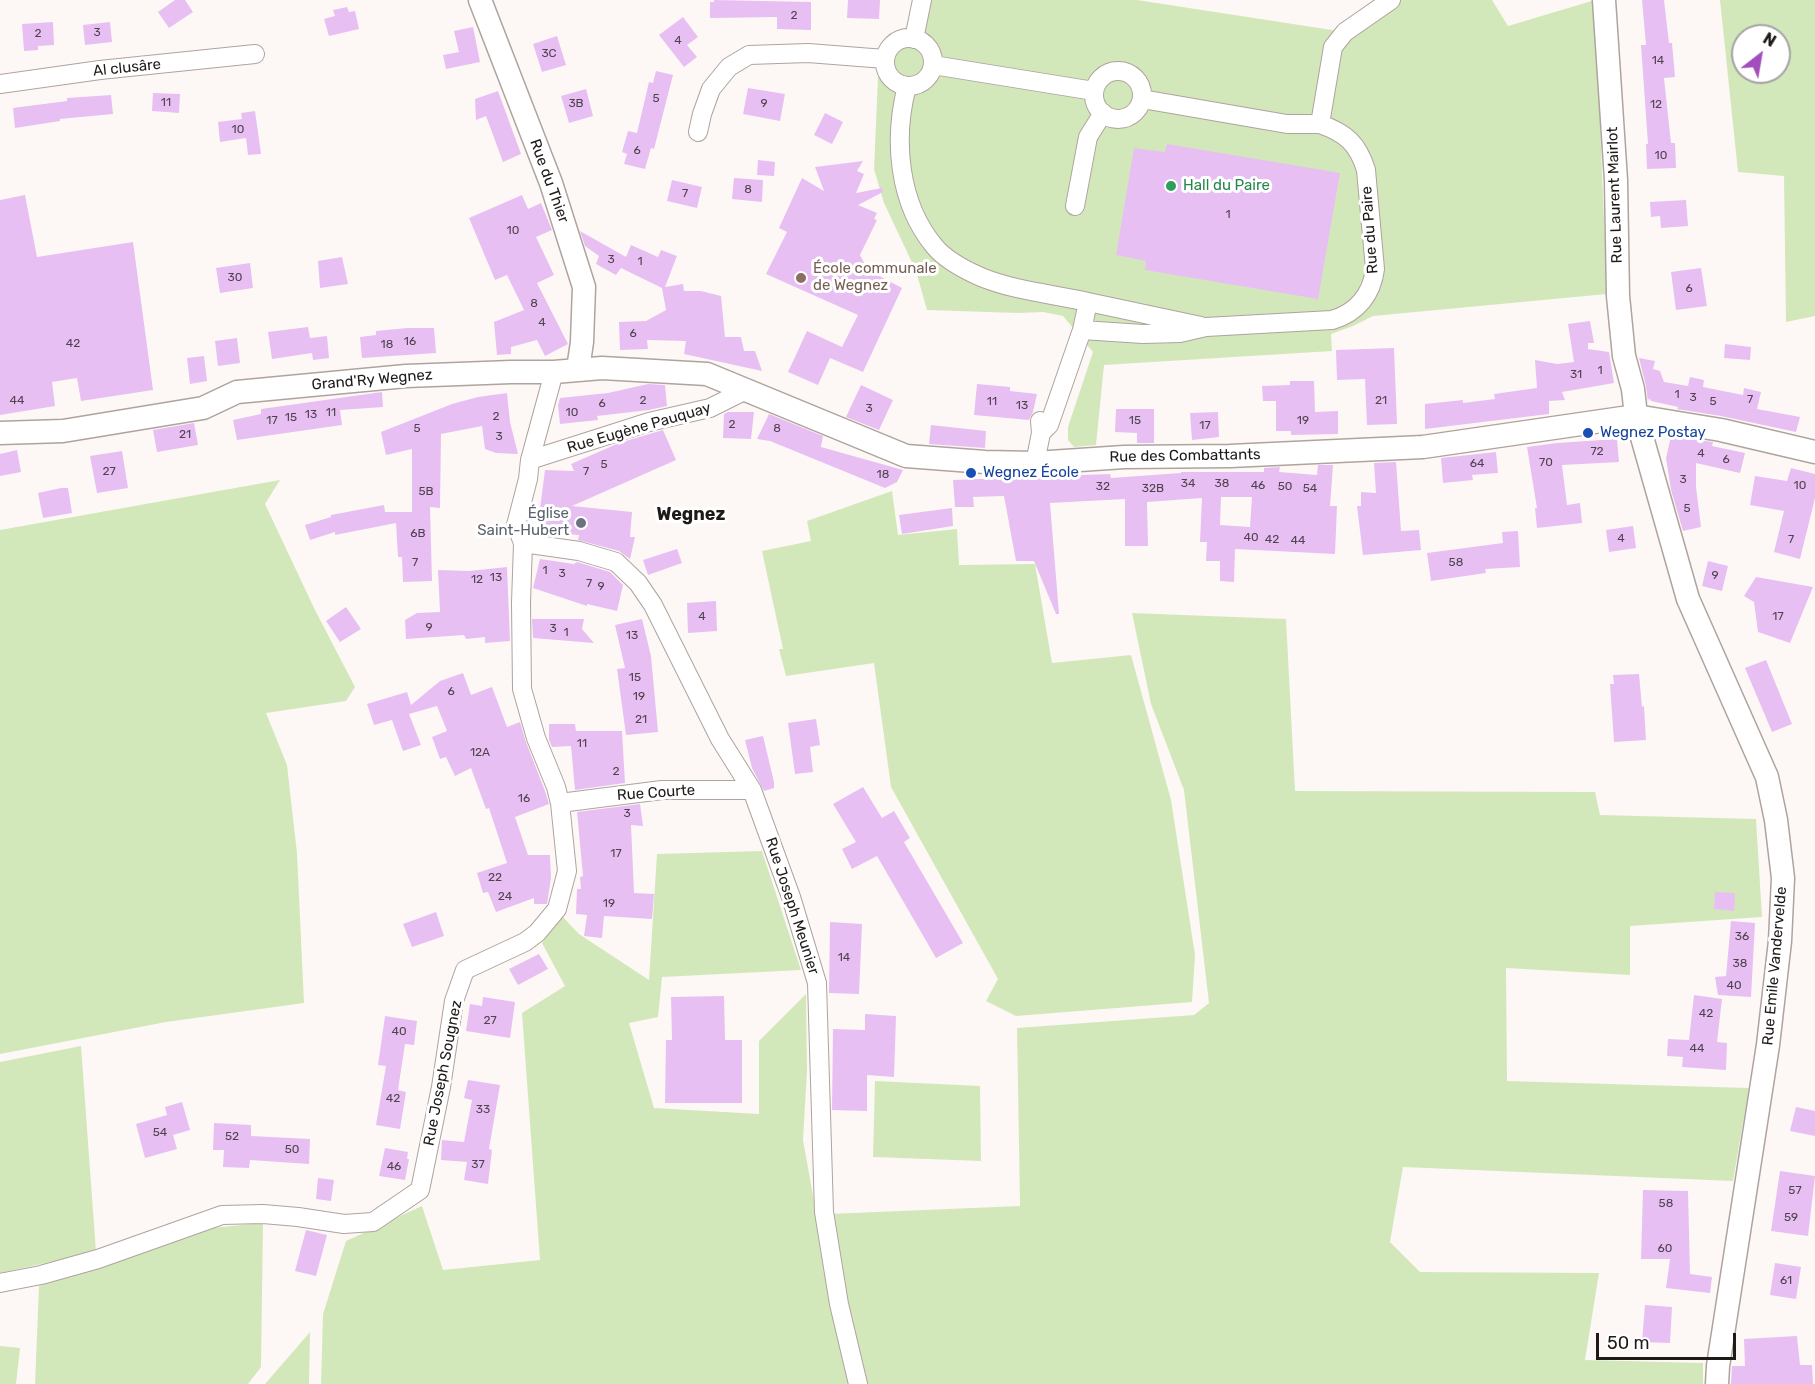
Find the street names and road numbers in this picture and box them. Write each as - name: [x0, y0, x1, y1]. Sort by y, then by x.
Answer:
- street label: Al clusâre: [92, 55, 162, 81]
- street label: Rue Laurent Mairlot: [1604, 126, 1626, 264]
- street label: Rue du Thier: [526, 137, 572, 225]
- street label: Rue du Paire: [1358, 186, 1382, 274]
- street label: Grand'Ry Wegnez: [311, 366, 433, 394]
- street label: Rue Eugène Pauquay: [565, 399, 713, 457]
- street label: Rue des Combattants: [1109, 446, 1261, 466]
- street label: Rue Courte: [616, 781, 696, 805]
- street label: Rue Joseph Meunier: [761, 835, 823, 977]
- street label: Rue Emile Vandervelde: [1759, 886, 1791, 1046]
- street label: Rue Joseph Sougnez: [420, 999, 466, 1147]

